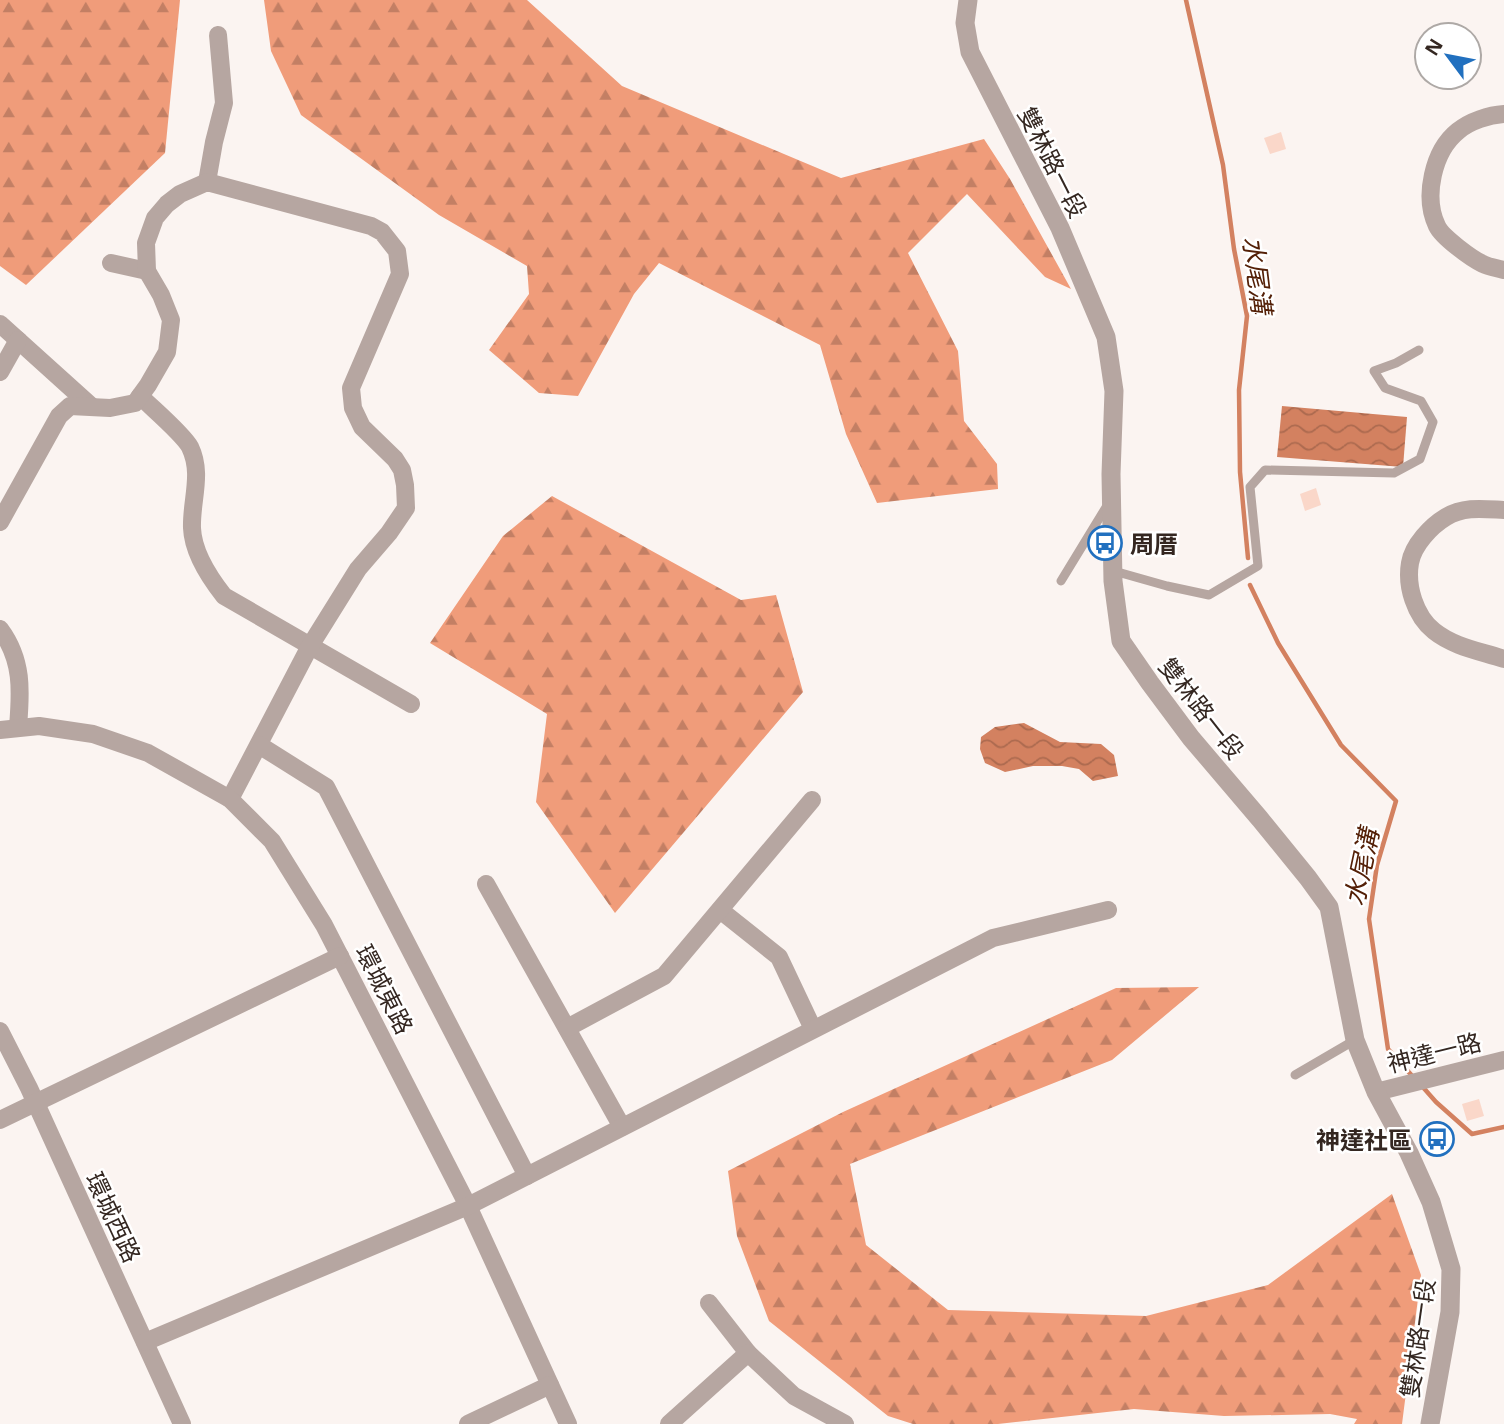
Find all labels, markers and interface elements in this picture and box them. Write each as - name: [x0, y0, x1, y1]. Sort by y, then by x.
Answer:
- north arrow: [1413, 21, 1483, 91]
- text: N: [1418, 34, 1449, 60]
- street label: 雙林路一段: [1011, 101, 1095, 223]
- water label: 水尾溝: [1235, 234, 1281, 320]
- bus stop icon: 周厝: [1086, 524, 1124, 562]
- place label: 周厝: [1130, 527, 1178, 560]
- street label: 雙林路一段: [1152, 651, 1252, 765]
- water label: 水尾溝: [1335, 821, 1388, 909]
- street label: 環城東路: [349, 939, 421, 1039]
- street label: 神達一路: [1383, 1024, 1485, 1080]
- bus stop icon: 神達社區: [1418, 1120, 1456, 1158]
- place label: 神達社區: [1316, 1123, 1412, 1156]
- street label: 環城西路: [79, 1167, 149, 1267]
- street label: 雙林路一段: [1392, 1276, 1442, 1400]

